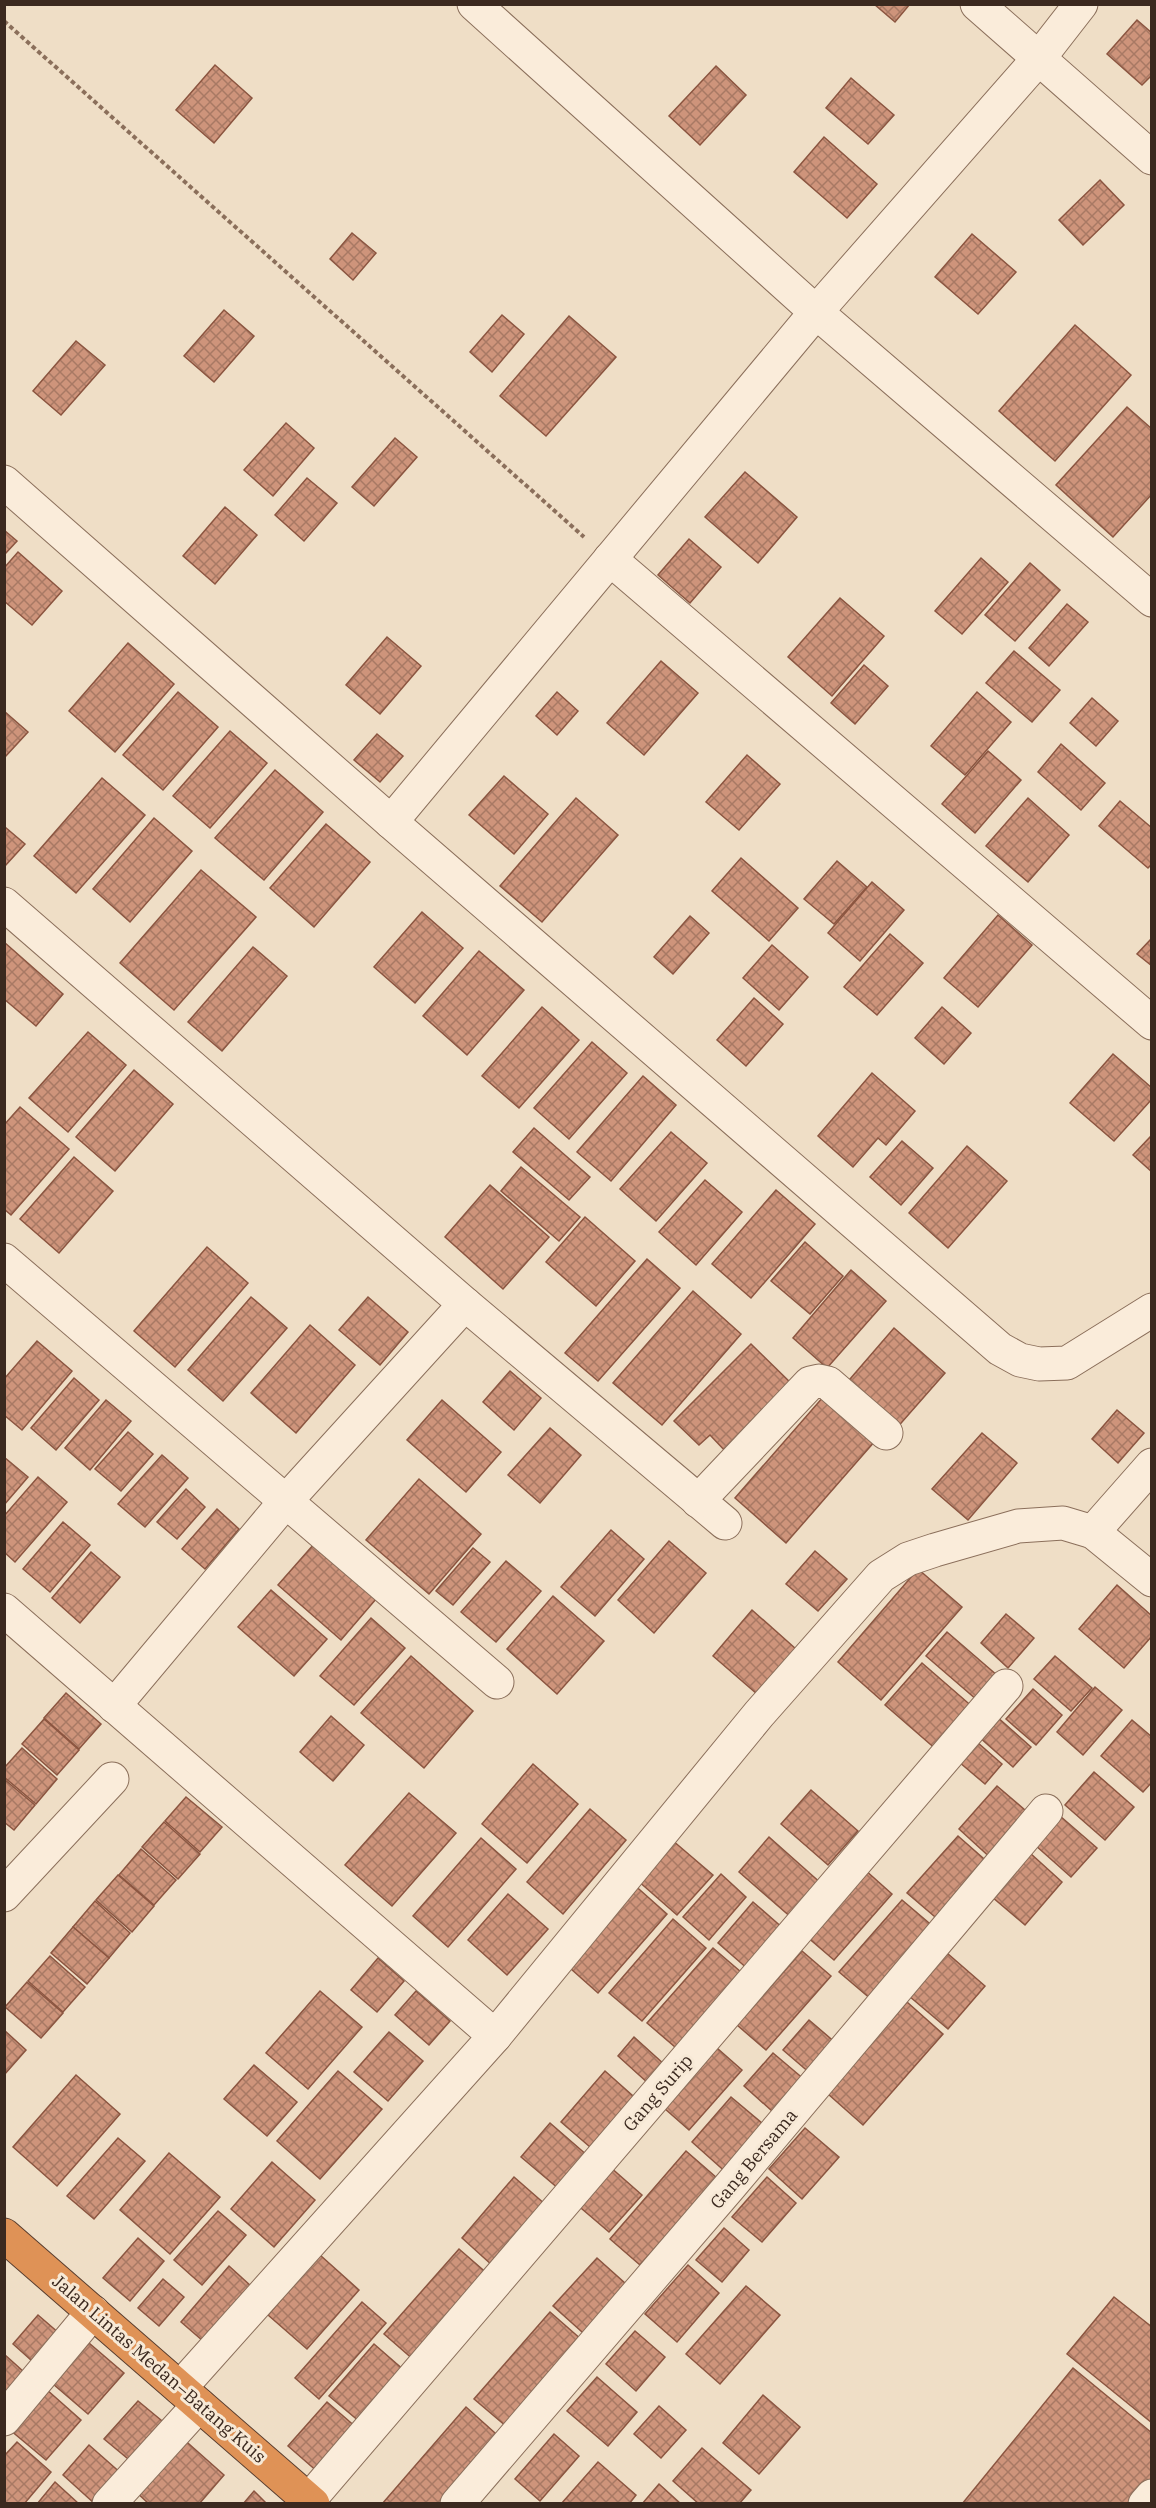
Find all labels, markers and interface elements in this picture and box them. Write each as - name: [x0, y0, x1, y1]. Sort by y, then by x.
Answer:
- street label: Gang Surip: [618, 2049, 697, 2136]
- street label: Gang Bersama: [705, 2104, 802, 2213]
- street label: Jalan Lintas Medan–Batang Kuis: [48, 2270, 271, 2468]

